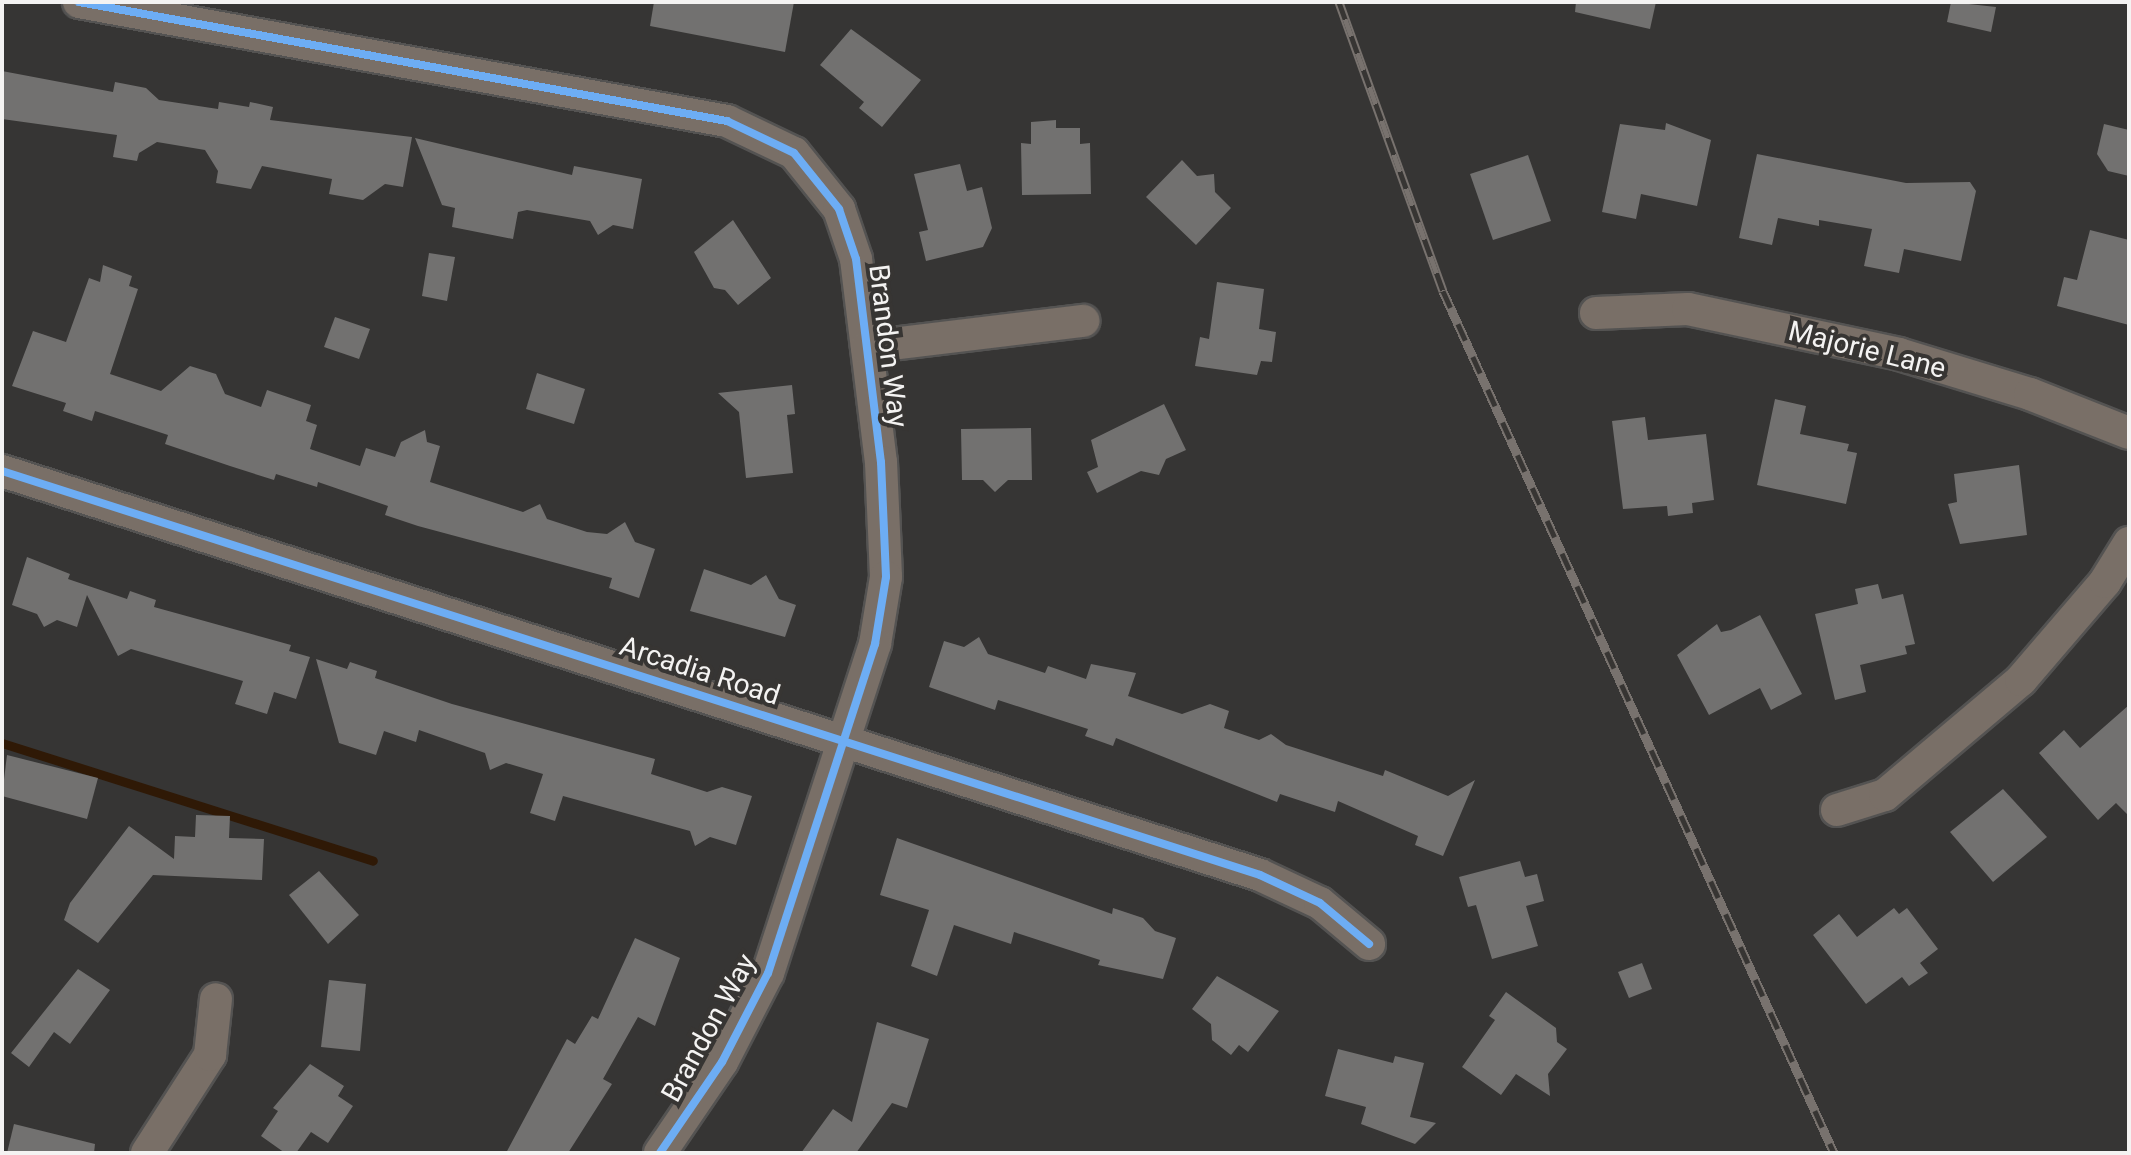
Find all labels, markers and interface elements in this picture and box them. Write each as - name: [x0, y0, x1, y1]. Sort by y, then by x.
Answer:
- street label: Brandon Way: [861, 263, 915, 429]
- street label: Majorie Lane: [1785, 314, 1949, 386]
- street label: Arcadia Road: [616, 629, 784, 713]
- street label: Brandon Way: [655, 948, 763, 1108]

